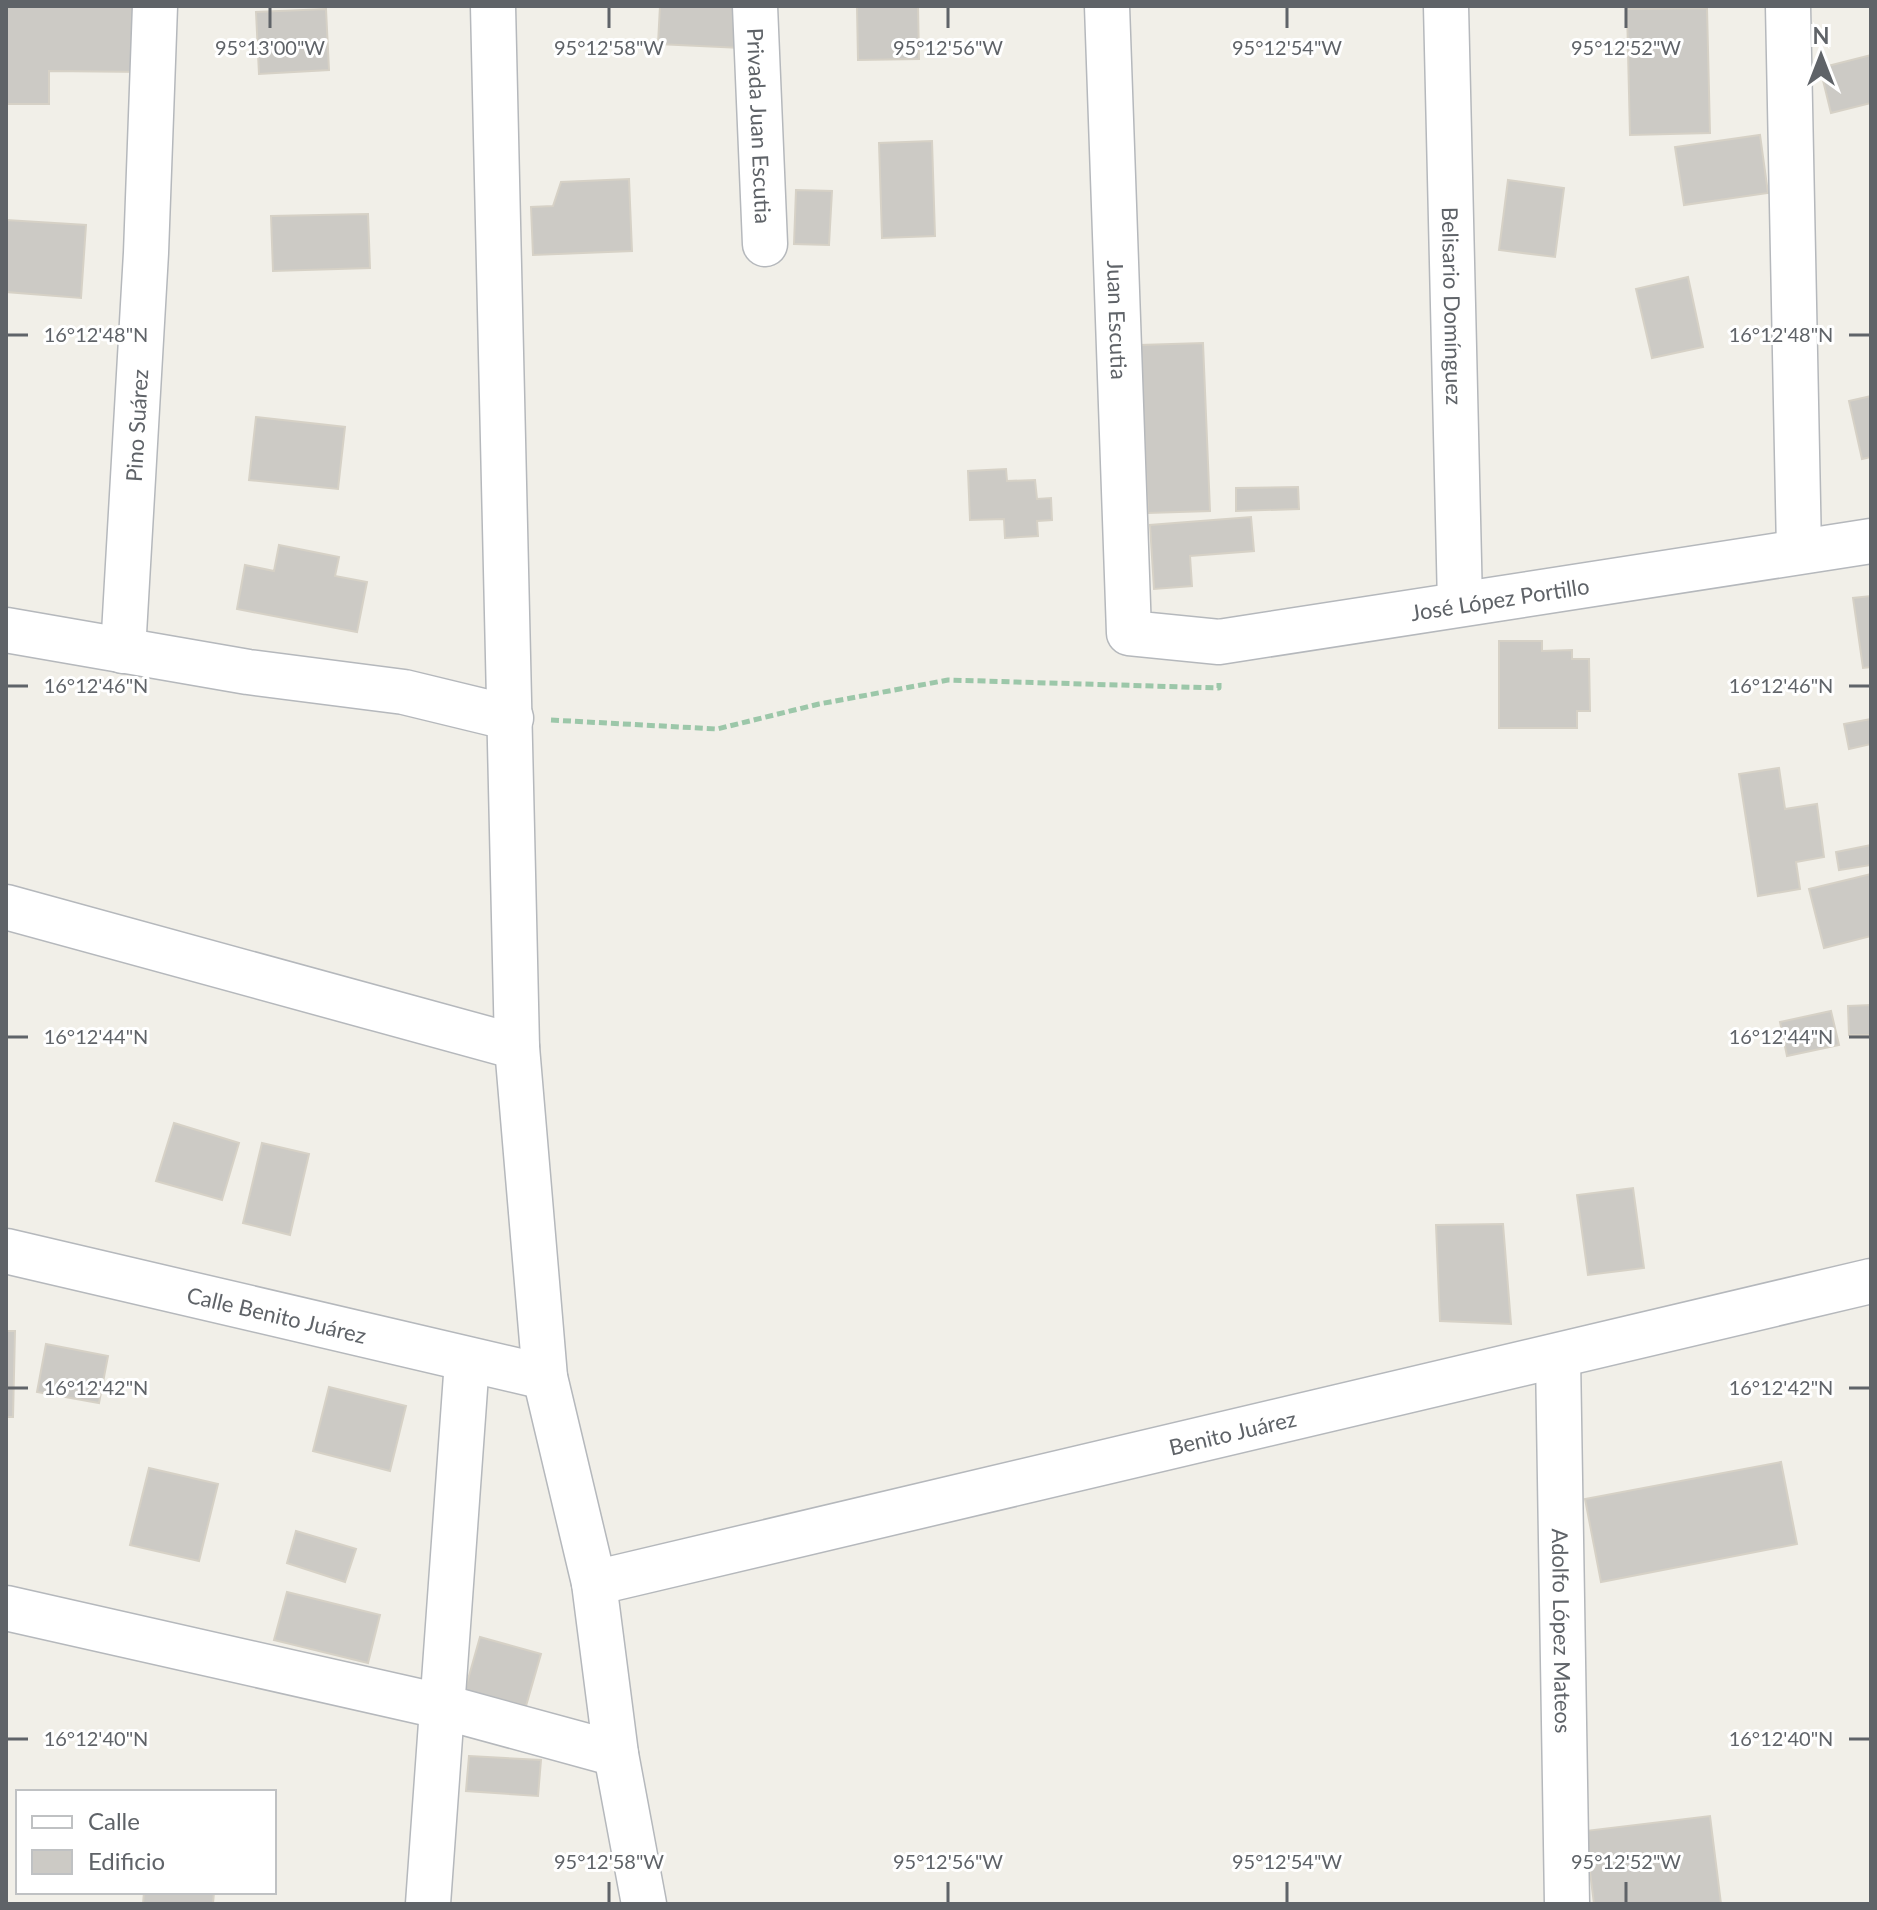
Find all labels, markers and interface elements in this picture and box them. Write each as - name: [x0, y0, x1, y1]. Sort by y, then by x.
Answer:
- north arrow: [1781, 16, 1861, 96]
- text: N: [1813, 22, 1829, 49]
- street label: Privada Juan Escutia: [742, 27, 778, 224]
- text: 95°13'00"W: [215, 35, 325, 59]
- text: 95°12'58"W: [554, 35, 664, 59]
- text: 95°12'56"W: [893, 35, 1003, 59]
- text: 95°12'54"W: [1232, 35, 1342, 59]
- text: 95°12'52"W: [1571, 35, 1681, 59]
- street label: Belisario Domínguez: [1437, 207, 1469, 405]
- street label: Juan Escutia: [1102, 260, 1134, 380]
- text: 16°12'48"N: [44, 322, 148, 346]
- text: 16°12'48"N: [1729, 322, 1833, 346]
- street label: Pino Suárez: [119, 368, 153, 483]
- street label: José López Portillo: [1409, 571, 1591, 626]
- text: 16°12'46"N: [44, 673, 148, 697]
- text: 16°12'46"N: [1729, 673, 1833, 697]
- text: 16°12'44"N: [44, 1024, 148, 1048]
- text: 16°12'44"N: [1729, 1024, 1833, 1048]
- street label: Calle Benito Juárez: [184, 1280, 369, 1348]
- text: 16°12'42"N: [44, 1375, 148, 1399]
- text: 16°12'42"N: [1729, 1375, 1833, 1399]
- street label: Benito Juárez: [1166, 1404, 1299, 1460]
- street label: Adolfo López Mateos: [1547, 1528, 1578, 1734]
- text: 16°12'40"N: [44, 1726, 148, 1750]
- text: 16°12'40"N: [1729, 1726, 1833, 1750]
- legend: [16, 1790, 276, 1894]
- text: Calle: [88, 1806, 140, 1835]
- text: Edificio: [88, 1846, 165, 1875]
- text: 95°12'58"W: [554, 1849, 664, 1873]
- text: 95°12'56"W: [893, 1849, 1003, 1873]
- text: 95°12'54"W: [1232, 1849, 1342, 1873]
- text: 95°12'52"W: [1571, 1849, 1681, 1873]

